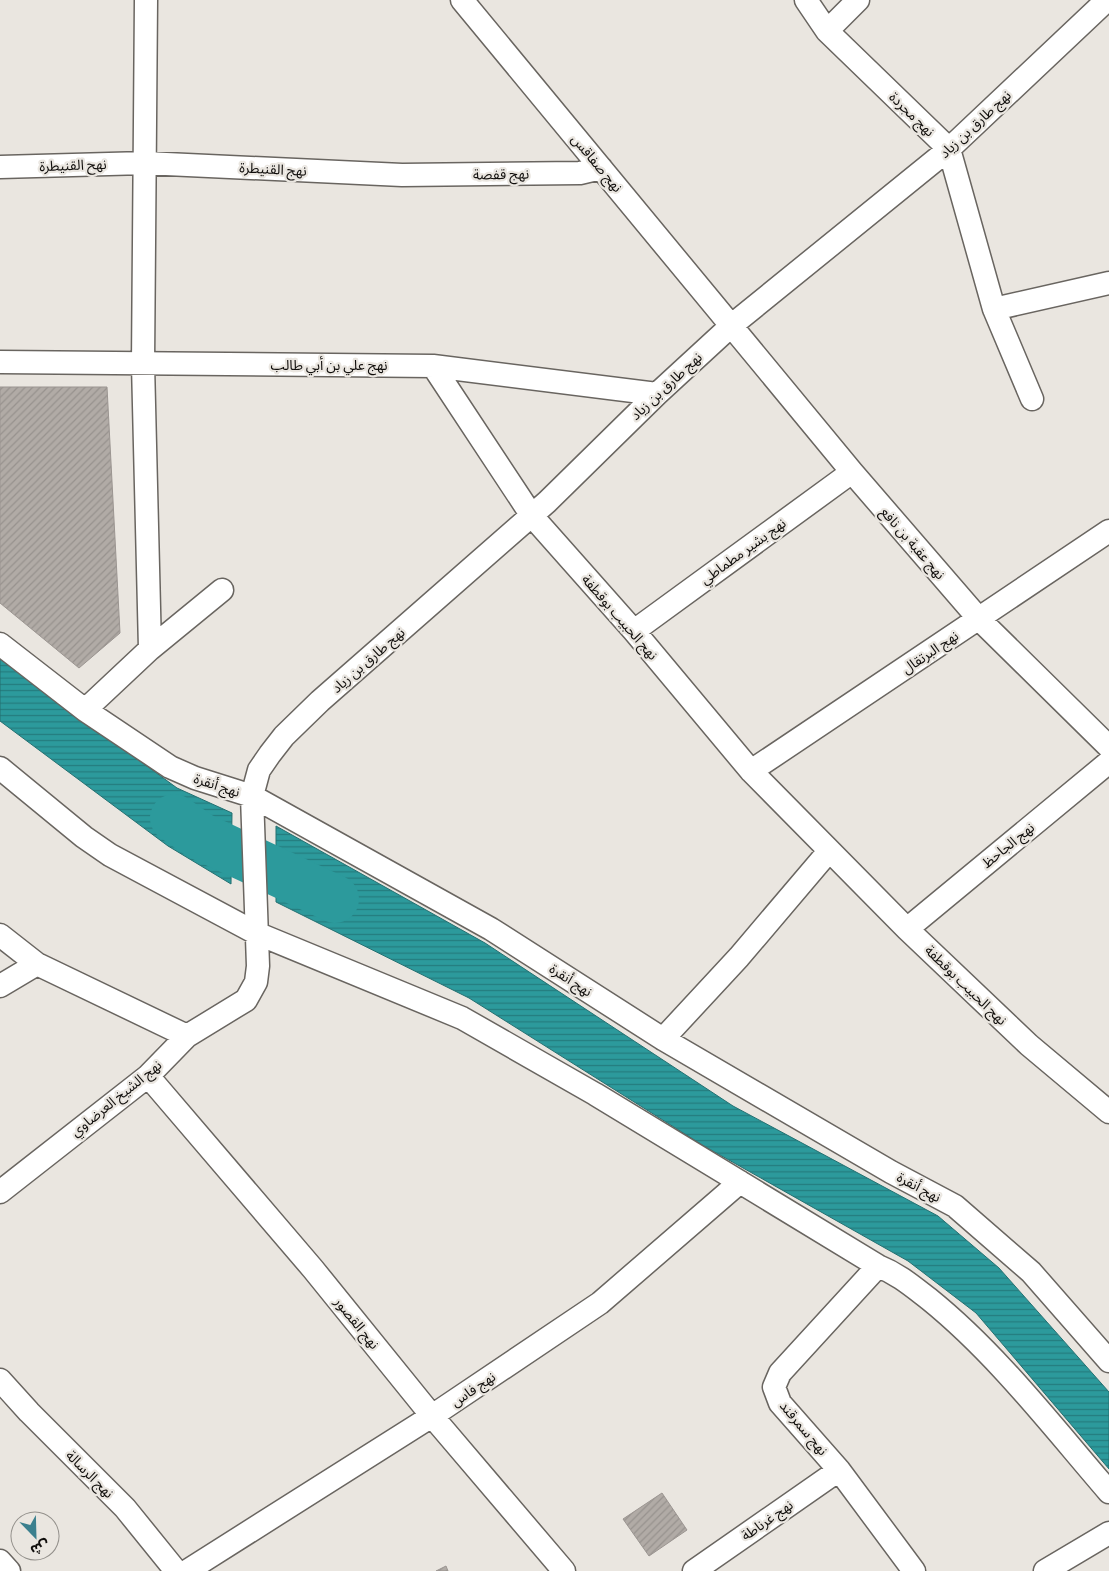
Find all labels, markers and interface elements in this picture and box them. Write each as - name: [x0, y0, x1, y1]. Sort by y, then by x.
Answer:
- street label: نهج طارق بن زياد: [935, 86, 1016, 163]
- street label: نهج مجردة: [884, 88, 939, 142]
- street label: نهج صفاقس: [566, 130, 627, 197]
- street label: نهح القنيطرة: [39, 155, 107, 177]
- street label: نهج القنيطرة: [239, 158, 307, 182]
- street label: نهج قفصة: [473, 165, 530, 185]
- street label: نهج طارق بن زياد: [626, 348, 707, 425]
- street label: نهج علي بن أبي طالب: [270, 356, 388, 376]
- street label: نهج عقبة بن نافع: [875, 503, 949, 584]
- street label: نهج بشير مطماطي: [697, 514, 791, 590]
- street label: نهج الحبيب بوقطفة: [576, 571, 662, 665]
- street label: نهج طارق بن زياد: [328, 623, 410, 698]
- street label: نهج البرتقال: [898, 626, 963, 679]
- street label: نهج أنقرة: [191, 769, 243, 803]
- street label: نهج الجاحظ: [978, 818, 1039, 873]
- street label: نهج الحبيب بوقطفة: [920, 941, 1011, 1030]
- street label: نهج أنقرة: [545, 959, 596, 1002]
- street label: نهج الشيخ العرضاوي: [67, 1056, 167, 1142]
- street label: نهج أنقرة: [893, 1168, 944, 1208]
- street label: نهج القصور: [328, 1293, 384, 1354]
- street label: نهج فاس: [447, 1367, 500, 1412]
- street label: نهج سمرقند: [774, 1397, 832, 1460]
- street label: نهج الرسالة: [61, 1446, 118, 1503]
- street label: نهج غرناطة: [738, 1496, 798, 1546]
- north arrow: [10, 1511, 60, 1561]
- text: ش: [28, 1536, 52, 1560]

